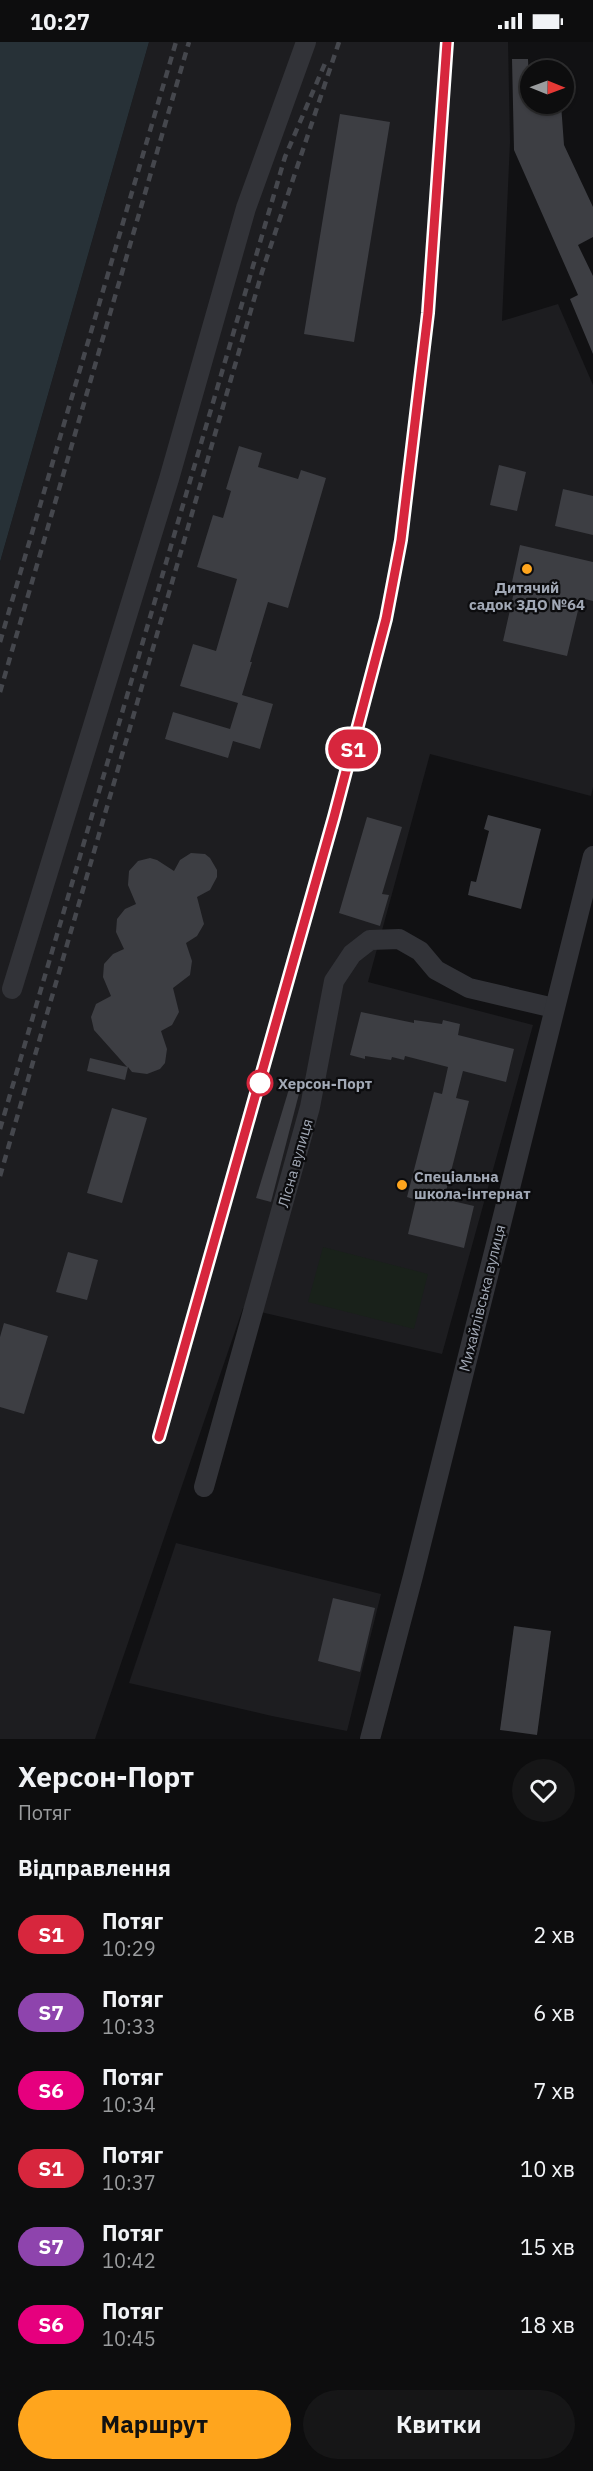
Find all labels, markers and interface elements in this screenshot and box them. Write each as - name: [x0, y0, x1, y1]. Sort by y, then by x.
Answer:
- text: 10:27: [30, 7, 90, 36]
- north arrow: [520, 60, 574, 114]
- map controls: [520, 60, 574, 114]
- marker: Дитячий садок ЗДО №64: [520, 562, 534, 576]
- place label: Дитячий садок ЗДО №64: [469, 578, 585, 614]
- line badge: S1: [326, 730, 380, 768]
- text: S1: [340, 735, 366, 763]
- marker: Херсон-Порт: [247, 1070, 273, 1096]
- place label: Херсон-Порт: [278, 1074, 373, 1093]
- street label: Лісна вулиця: [273, 1116, 317, 1210]
- place label: Спеціальна школа-інтернат: [414, 1167, 531, 1203]
- marker: Спеціальна школа-інтернат: [395, 1178, 409, 1192]
- street label: Михайлівська вулиця: [455, 1223, 509, 1373]
- text: Херсон-Порт: [18, 1758, 194, 1795]
- button: heart: [512, 1759, 575, 1822]
- text: Потяг: [18, 1799, 71, 1826]
- text: Відправлення: [18, 1853, 171, 1882]
- text: Потяг: [102, 1906, 163, 1935]
- text: S1: [38, 1920, 64, 1948]
- text: 2 хв: [533, 1920, 575, 1949]
- text: 10:29: [102, 1935, 156, 1962]
- text: Потяг: [102, 1984, 163, 2013]
- text: S7: [38, 1998, 64, 2026]
- text: 6 хв: [533, 1998, 575, 2027]
- text: 10:33: [102, 2013, 156, 2040]
- text: Потяг: [102, 2062, 163, 2091]
- text: S6: [38, 2076, 64, 2104]
- text: 7 хв: [533, 2076, 575, 2105]
- text: 10:34: [102, 2091, 156, 2118]
- text: Потяг: [102, 2140, 163, 2169]
- text: S1: [38, 2154, 64, 2182]
- text: 10 хв: [520, 2154, 575, 2183]
- text: 10:37: [102, 2169, 156, 2196]
- text: Потяг: [102, 2218, 163, 2247]
- text: S7: [38, 2232, 64, 2260]
- text: 15 хв: [520, 2232, 575, 2261]
- text: 10:42: [102, 2247, 156, 2274]
- text: Потяг: [102, 2296, 163, 2325]
- text: S6: [38, 2310, 64, 2338]
- text: 18 хв: [520, 2310, 575, 2339]
- text: 10:45: [102, 2325, 156, 2352]
- button: Маршрут: [18, 2390, 291, 2459]
- button: Квитки: [303, 2390, 575, 2459]

